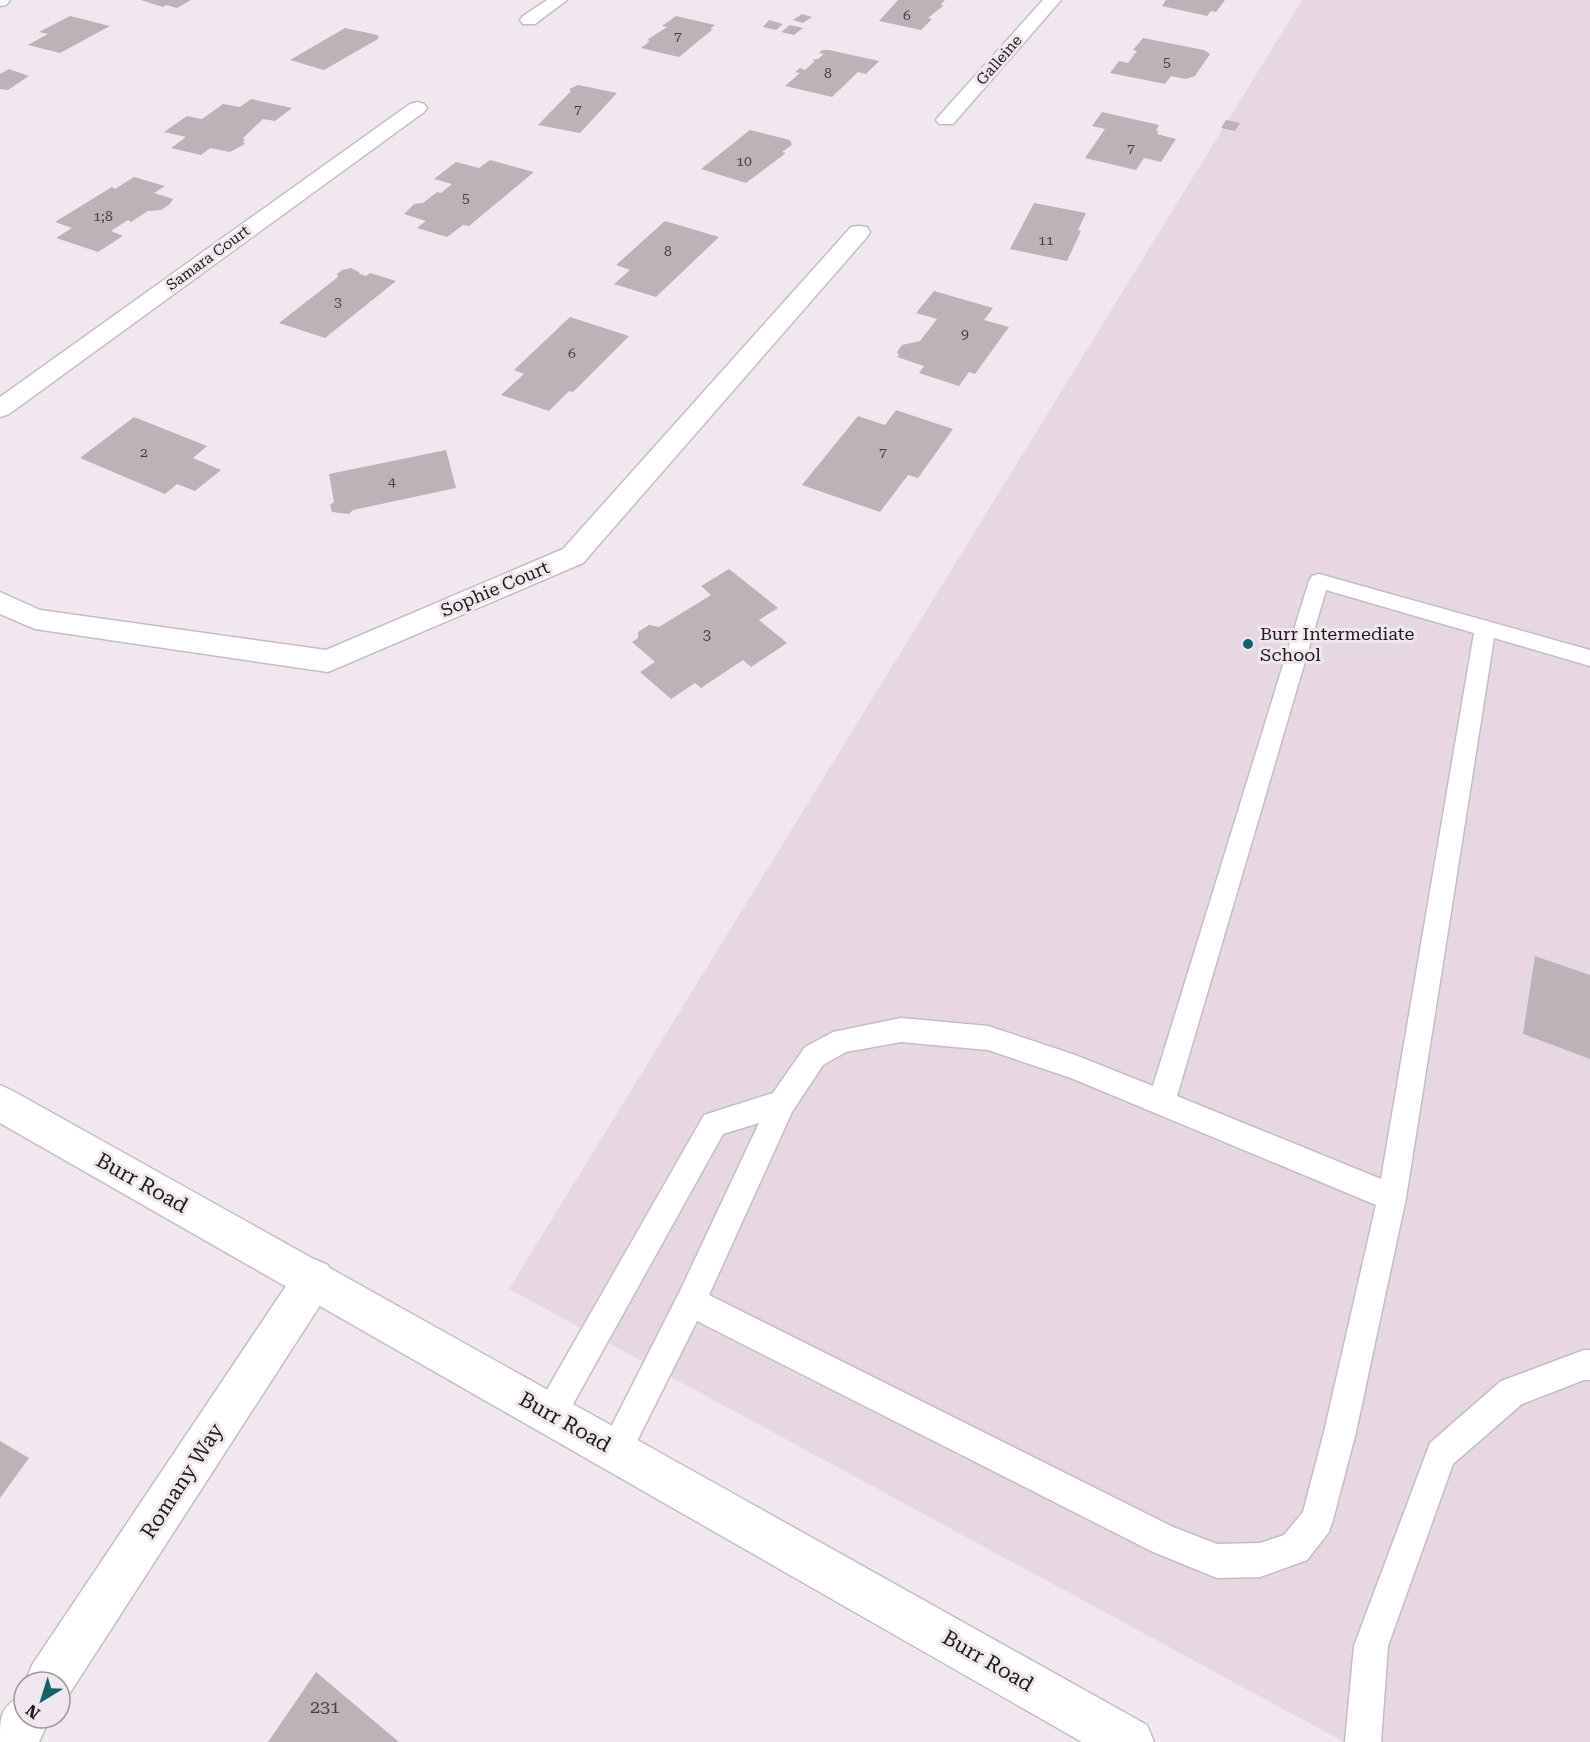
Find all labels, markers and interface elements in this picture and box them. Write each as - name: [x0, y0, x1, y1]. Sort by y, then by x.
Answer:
- house number: 6: [903, 7, 911, 23]
- house number: 7: [674, 28, 682, 44]
- street label: Galleine: [972, 31, 1026, 89]
- house number: 5: [1163, 54, 1171, 70]
- house number: 8: [824, 65, 832, 81]
- house number: 7: [574, 101, 582, 117]
- house number: 7: [1127, 140, 1135, 156]
- house number: 10: [736, 153, 752, 169]
- house number: 5: [462, 190, 470, 206]
- house number: 1;8: [93, 208, 113, 224]
- street label: Samara Court: [163, 221, 254, 294]
- house number: 11: [1038, 232, 1054, 248]
- house number: 8: [664, 243, 672, 259]
- house number: 3: [334, 294, 342, 310]
- house number: 9: [961, 326, 969, 342]
- house number: 6: [568, 345, 576, 361]
- house number: 2: [140, 444, 148, 460]
- house number: 7: [879, 444, 887, 460]
- house number: 4: [388, 473, 396, 489]
- street label: Sophie Court: [437, 556, 552, 621]
- place label: Burr Intermediate School: [1260, 623, 1414, 665]
- house number: 3: [703, 626, 711, 644]
- marker: Burr Intermediate School: [1241, 637, 1255, 651]
- street label: Burr Road: [92, 1148, 193, 1218]
- street label: Burr Road: [515, 1387, 616, 1457]
- street label: Romany Way: [136, 1418, 228, 1543]
- street label: Burr Road: [938, 1625, 1038, 1697]
- north arrow: [12, 1670, 72, 1730]
- house number: 231: [310, 1696, 340, 1717]
- text: N: [22, 1700, 44, 1723]

